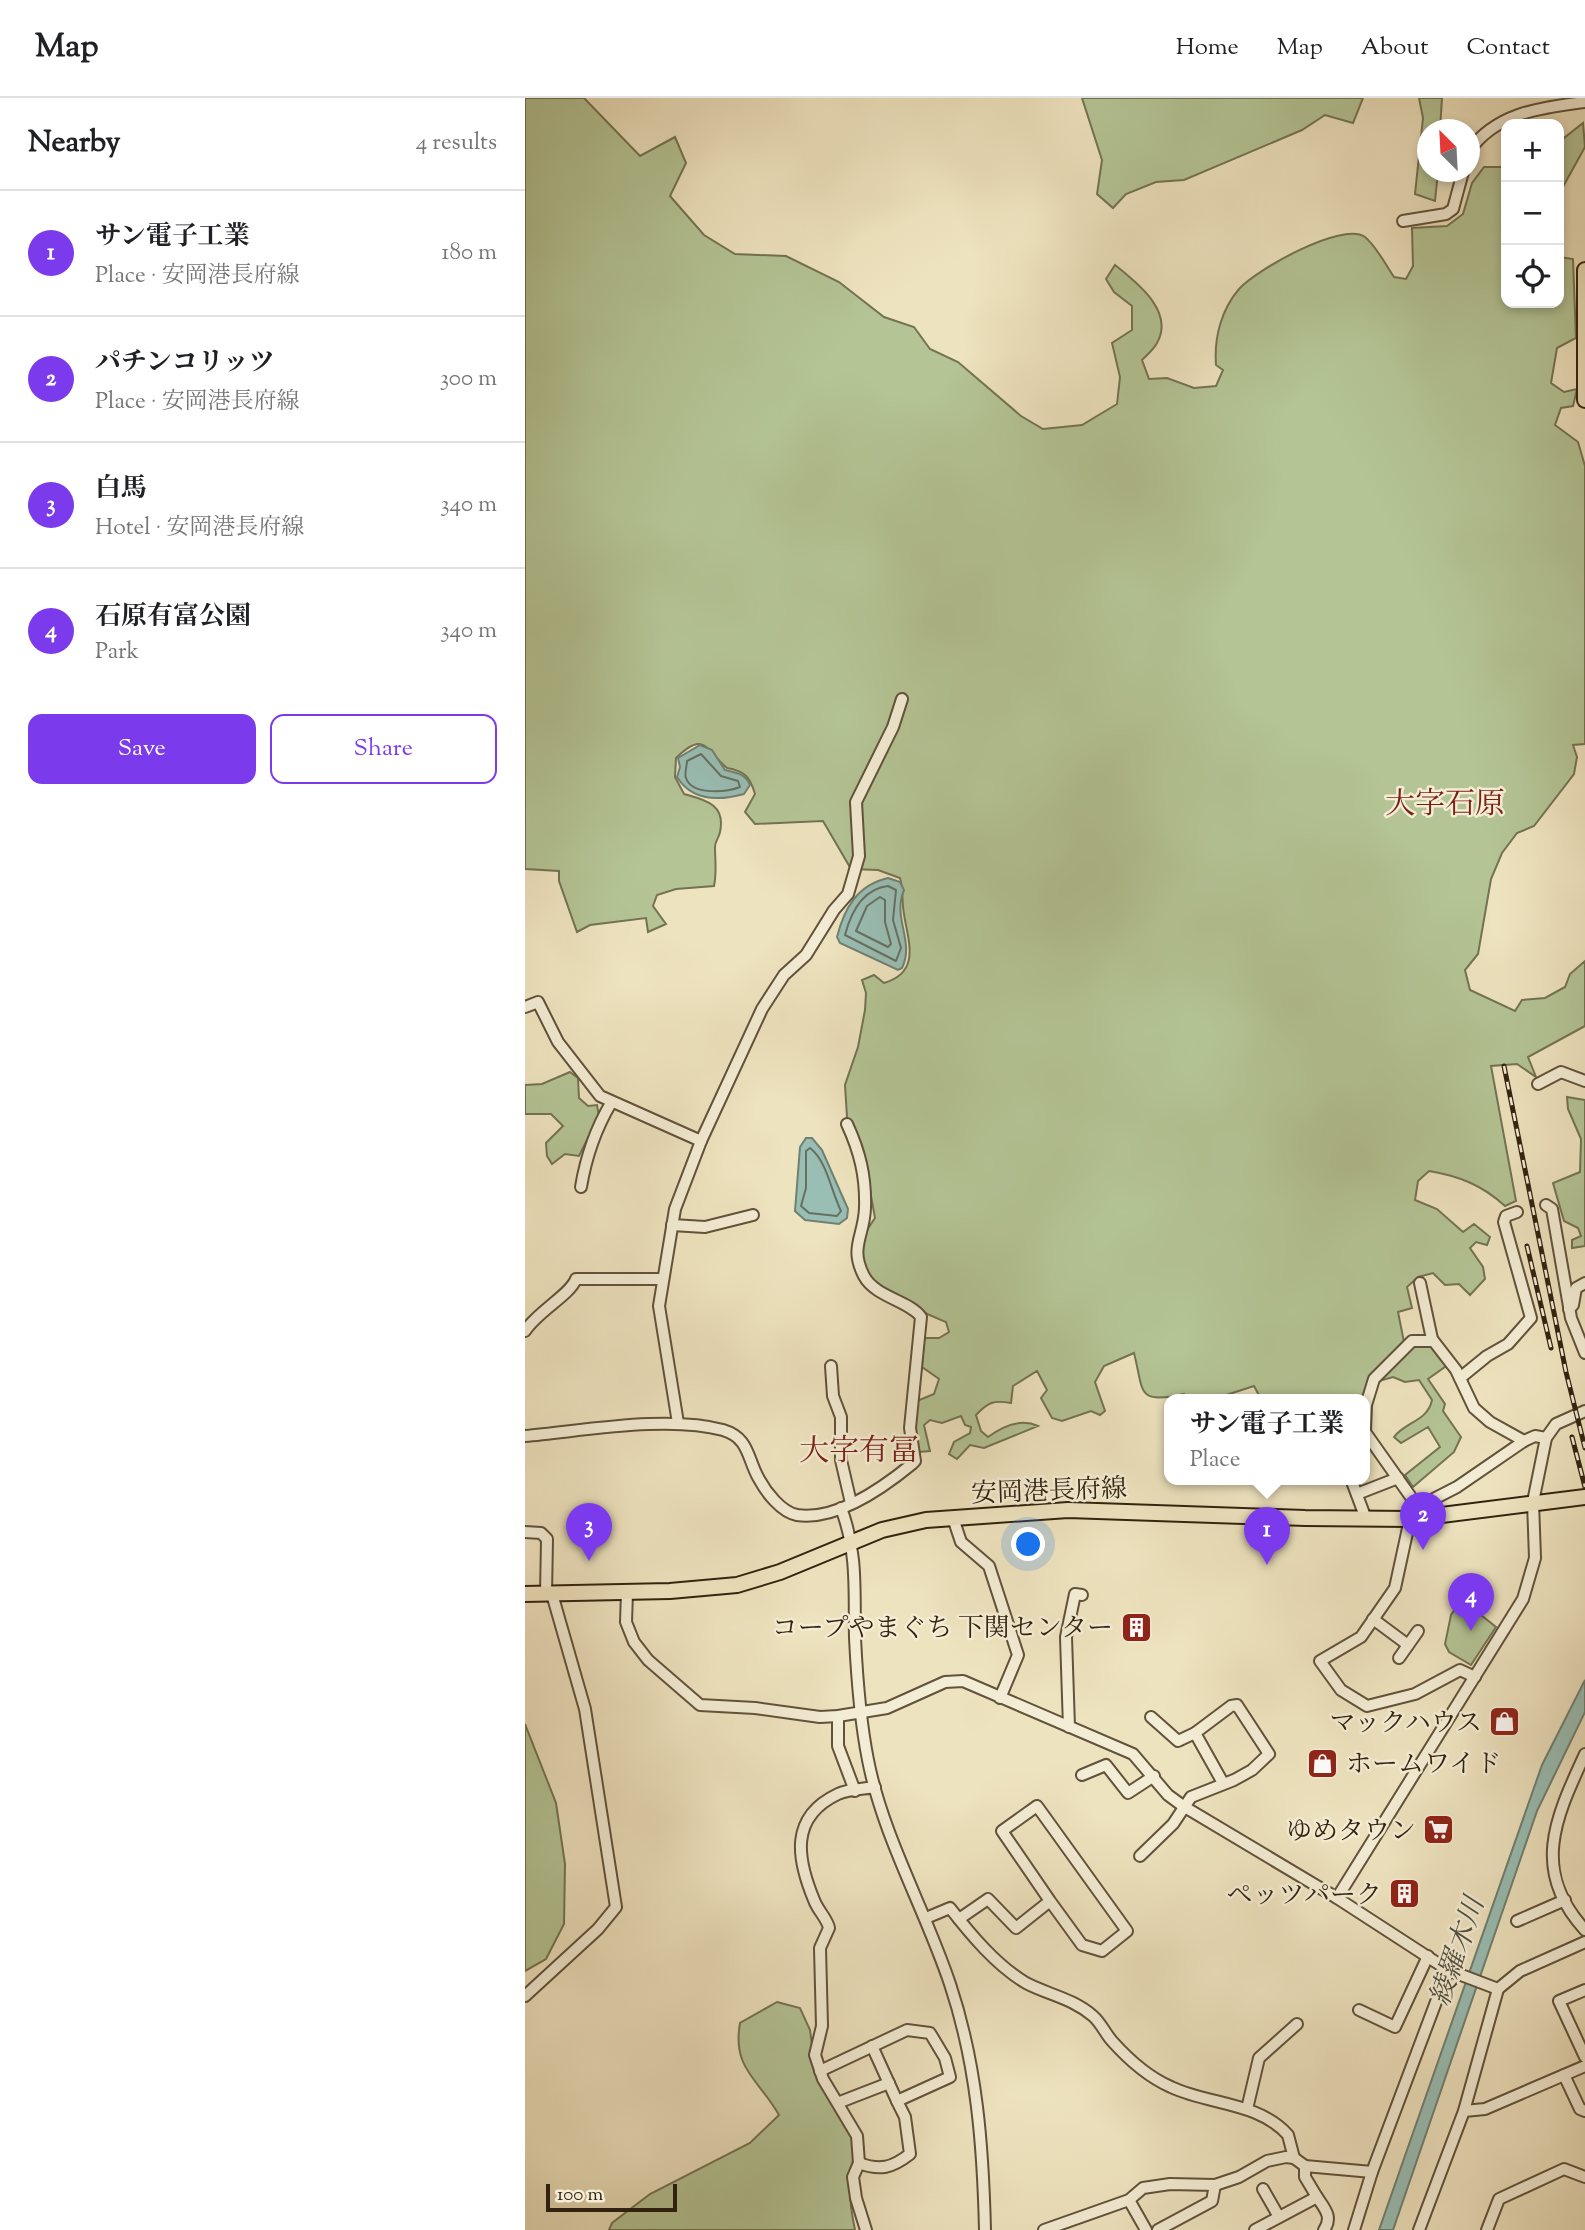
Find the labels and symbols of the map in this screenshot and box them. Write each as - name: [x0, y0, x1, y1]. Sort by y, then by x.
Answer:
- north arrow: [1417, 119, 1480, 182]
- district label: 大字石原: [1385, 784, 1505, 827]
- district label: 大字有冨: [799, 1431, 919, 1474]
- street label: 安岡港長府線: [970, 1471, 1128, 1514]
- pin: 2: [1400, 1492, 1446, 1550]
- pin: 3: [566, 1503, 612, 1561]
- pin: 1: [1244, 1507, 1290, 1565]
- your location: [1011, 1527, 1045, 1561]
- pin: 4: [1448, 1573, 1494, 1631]
- building icon: コープやまぐち 下関センター: [1119, 1610, 1153, 1644]
- place label: コープやまぐち 下関センター: [772, 1611, 1113, 1648]
- shop icon: マックハウス: [1488, 1705, 1522, 1739]
- place label: マックハウス: [1329, 1706, 1482, 1743]
- shop icon: ホームワイド: [1306, 1746, 1340, 1780]
- place label: ホームワイド: [1346, 1747, 1501, 1784]
- supermarket icon: ゆめタウン: [1422, 1813, 1456, 1847]
- place label: ゆめタウン: [1286, 1814, 1416, 1851]
- building icon: ペッツパーク: [1388, 1877, 1422, 1911]
- place label: ペッツパーク: [1227, 1878, 1382, 1915]
- water label: 綾羅木川: [1422, 1890, 1497, 2011]
- scale bar: [546, 2181, 677, 2213]

